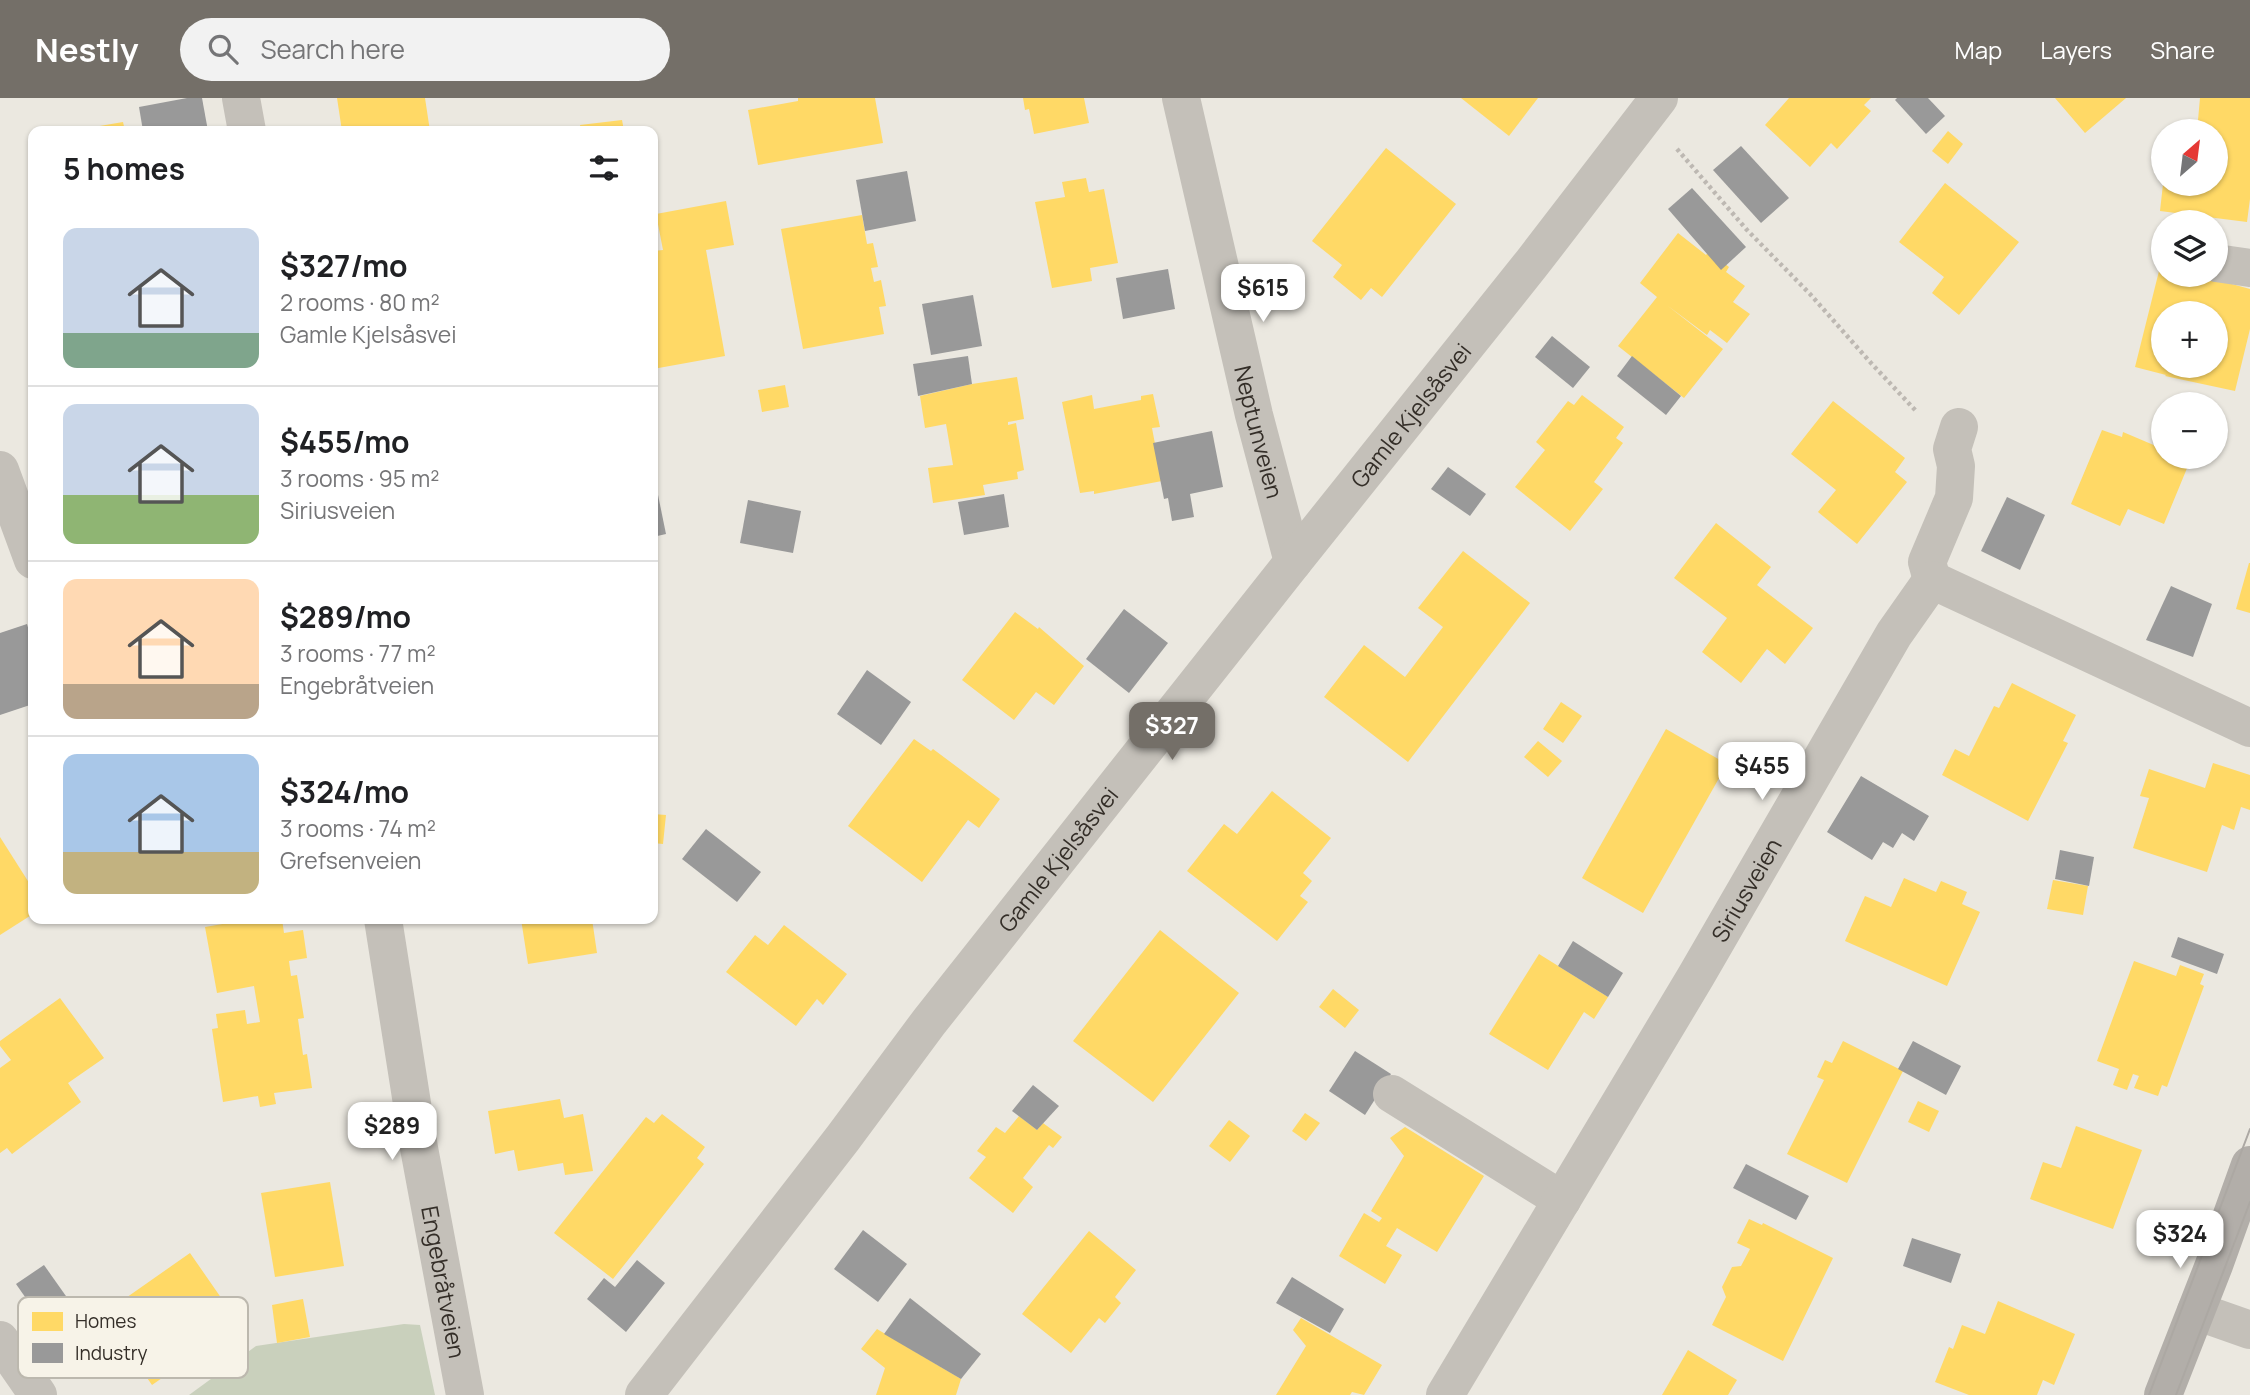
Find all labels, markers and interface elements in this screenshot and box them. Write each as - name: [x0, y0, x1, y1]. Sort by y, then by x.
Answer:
- search box: [180, 18, 670, 81]
- text: Nestly: [35, 27, 138, 72]
- icon: search: [204, 30, 242, 68]
- text: Search here: [260, 31, 405, 67]
- text: Map: [1955, 33, 2002, 66]
- text: Layers: [2040, 33, 2112, 66]
- text: Share: [2150, 33, 2215, 66]
- north arrow: [2151, 119, 2228, 196]
- map controls: [2151, 119, 2228, 469]
- text: 5 homes: [63, 148, 185, 189]
- icon: filters: [585, 149, 623, 187]
- button: layers: [2151, 210, 2228, 287]
- text: $327/mo: [280, 245, 408, 286]
- icon: home: [119, 256, 203, 340]
- pin: $615: [1222, 264, 1304, 324]
- text: $615: [1237, 271, 1289, 303]
- text: 2 rooms · 80 m²: [280, 286, 440, 318]
- button: +: [2151, 301, 2228, 378]
- text: Gamle Kjelsåsvei: [280, 318, 457, 350]
- street label: Gamle Kjelsåsvei: [1343, 336, 1478, 494]
- street label: Neptunveien: [1227, 362, 1291, 502]
- button: −: [2151, 392, 2228, 469]
- text: $455/mo: [280, 421, 410, 462]
- icon: home: [119, 432, 203, 516]
- text: 3 rooms · 95 m²: [280, 462, 439, 494]
- text: Siriusveien: [280, 494, 395, 526]
- text: $289/mo: [280, 596, 411, 637]
- icon: home: [119, 607, 203, 691]
- text: 3 rooms · 77 m²: [280, 637, 436, 669]
- text: Engebråtveien: [280, 669, 434, 701]
- pin: $327: [1131, 702, 1213, 762]
- text: $327: [1145, 709, 1199, 741]
- pin: $455: [1721, 742, 1803, 802]
- text: $455: [1734, 749, 1790, 781]
- text: $324/mo: [280, 771, 409, 812]
- street label: Gamle Kjelsåsvei: [990, 780, 1125, 938]
- icon: home: [119, 782, 203, 866]
- text: 3 rooms · 74 m²: [280, 812, 436, 844]
- street label: Siriusveien: [1703, 832, 1789, 948]
- text: Grefsenveien: [280, 844, 422, 876]
- pin: $289: [351, 1102, 433, 1162]
- text: $289: [364, 1109, 420, 1141]
- street label: Engebråtveien: [414, 1203, 474, 1361]
- pin: $324: [2139, 1210, 2221, 1270]
- text: $324: [2152, 1217, 2208, 1249]
- legend: [18, 1297, 248, 1378]
- text: Homes: [75, 1308, 136, 1334]
- text: Industry: [75, 1340, 148, 1366]

